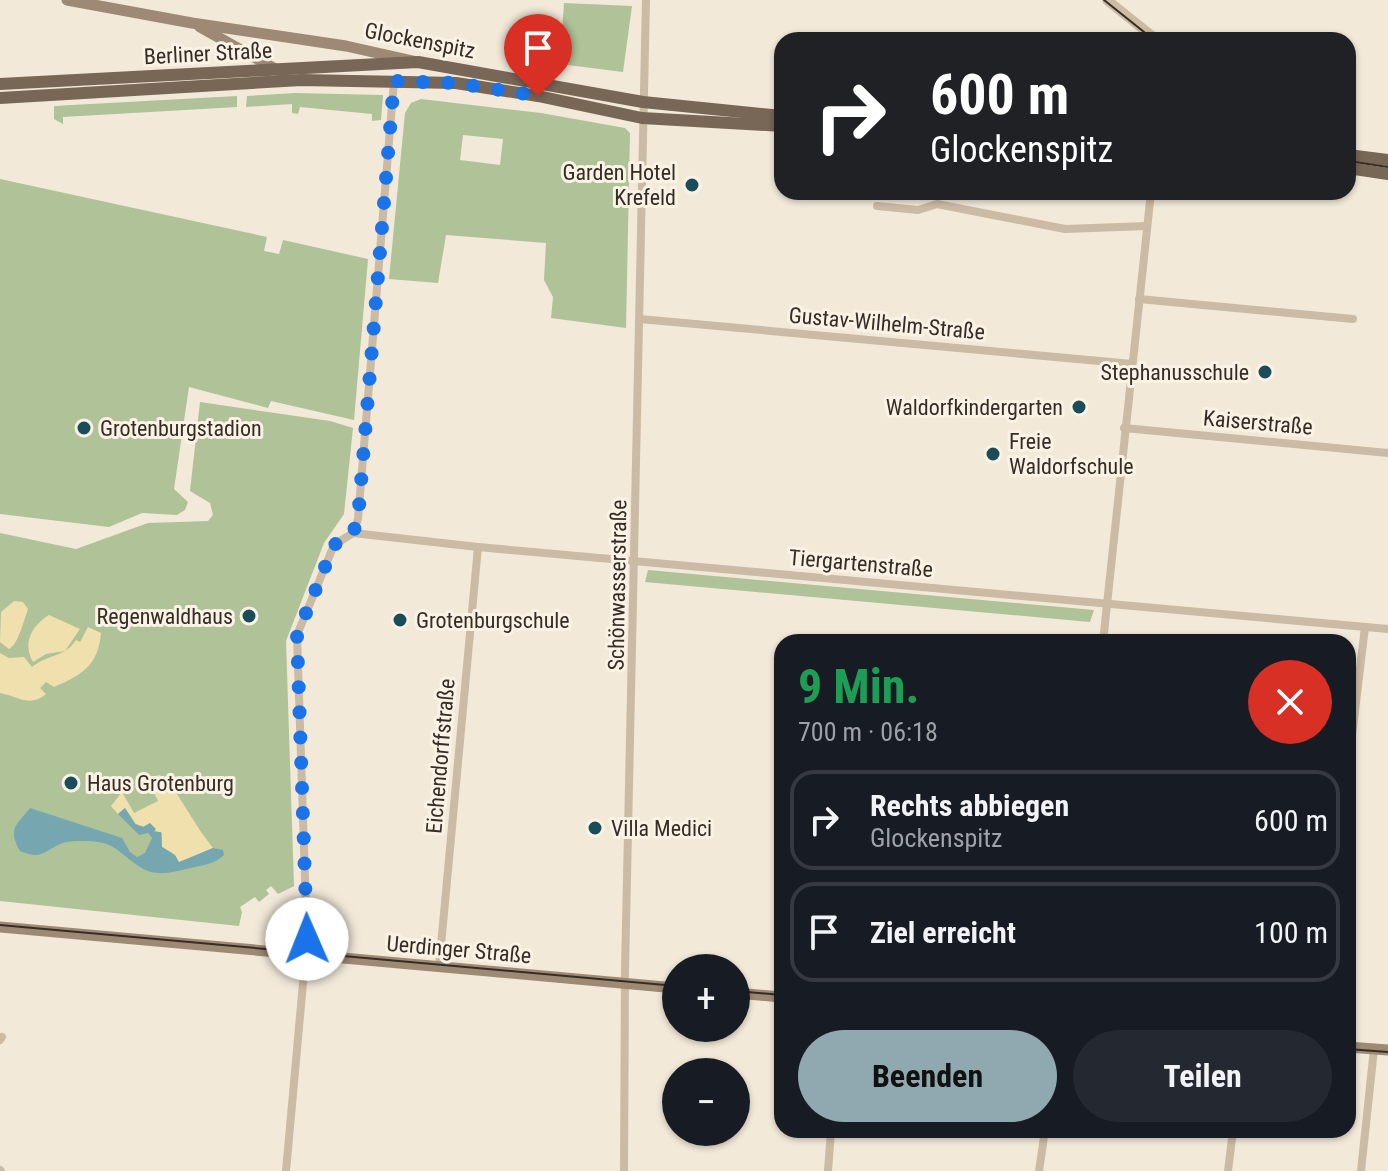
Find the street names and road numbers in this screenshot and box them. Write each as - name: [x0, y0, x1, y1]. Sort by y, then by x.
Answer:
- street label: Glockenspitz: [363, 18, 477, 63]
- street label: Berliner Straße: [143, 38, 273, 69]
- street label: Gustav-Wilhelm-Straße: [788, 302, 986, 345]
- street label: Kaiserstraße: [1202, 405, 1314, 440]
- street label: Schönwasserstraße: [604, 499, 631, 671]
- street label: Tiergartenstraße: [788, 545, 934, 582]
- street label: Eichendorffstraße: [421, 677, 460, 835]
- street label: Uerdinger Straße: [386, 931, 532, 968]

